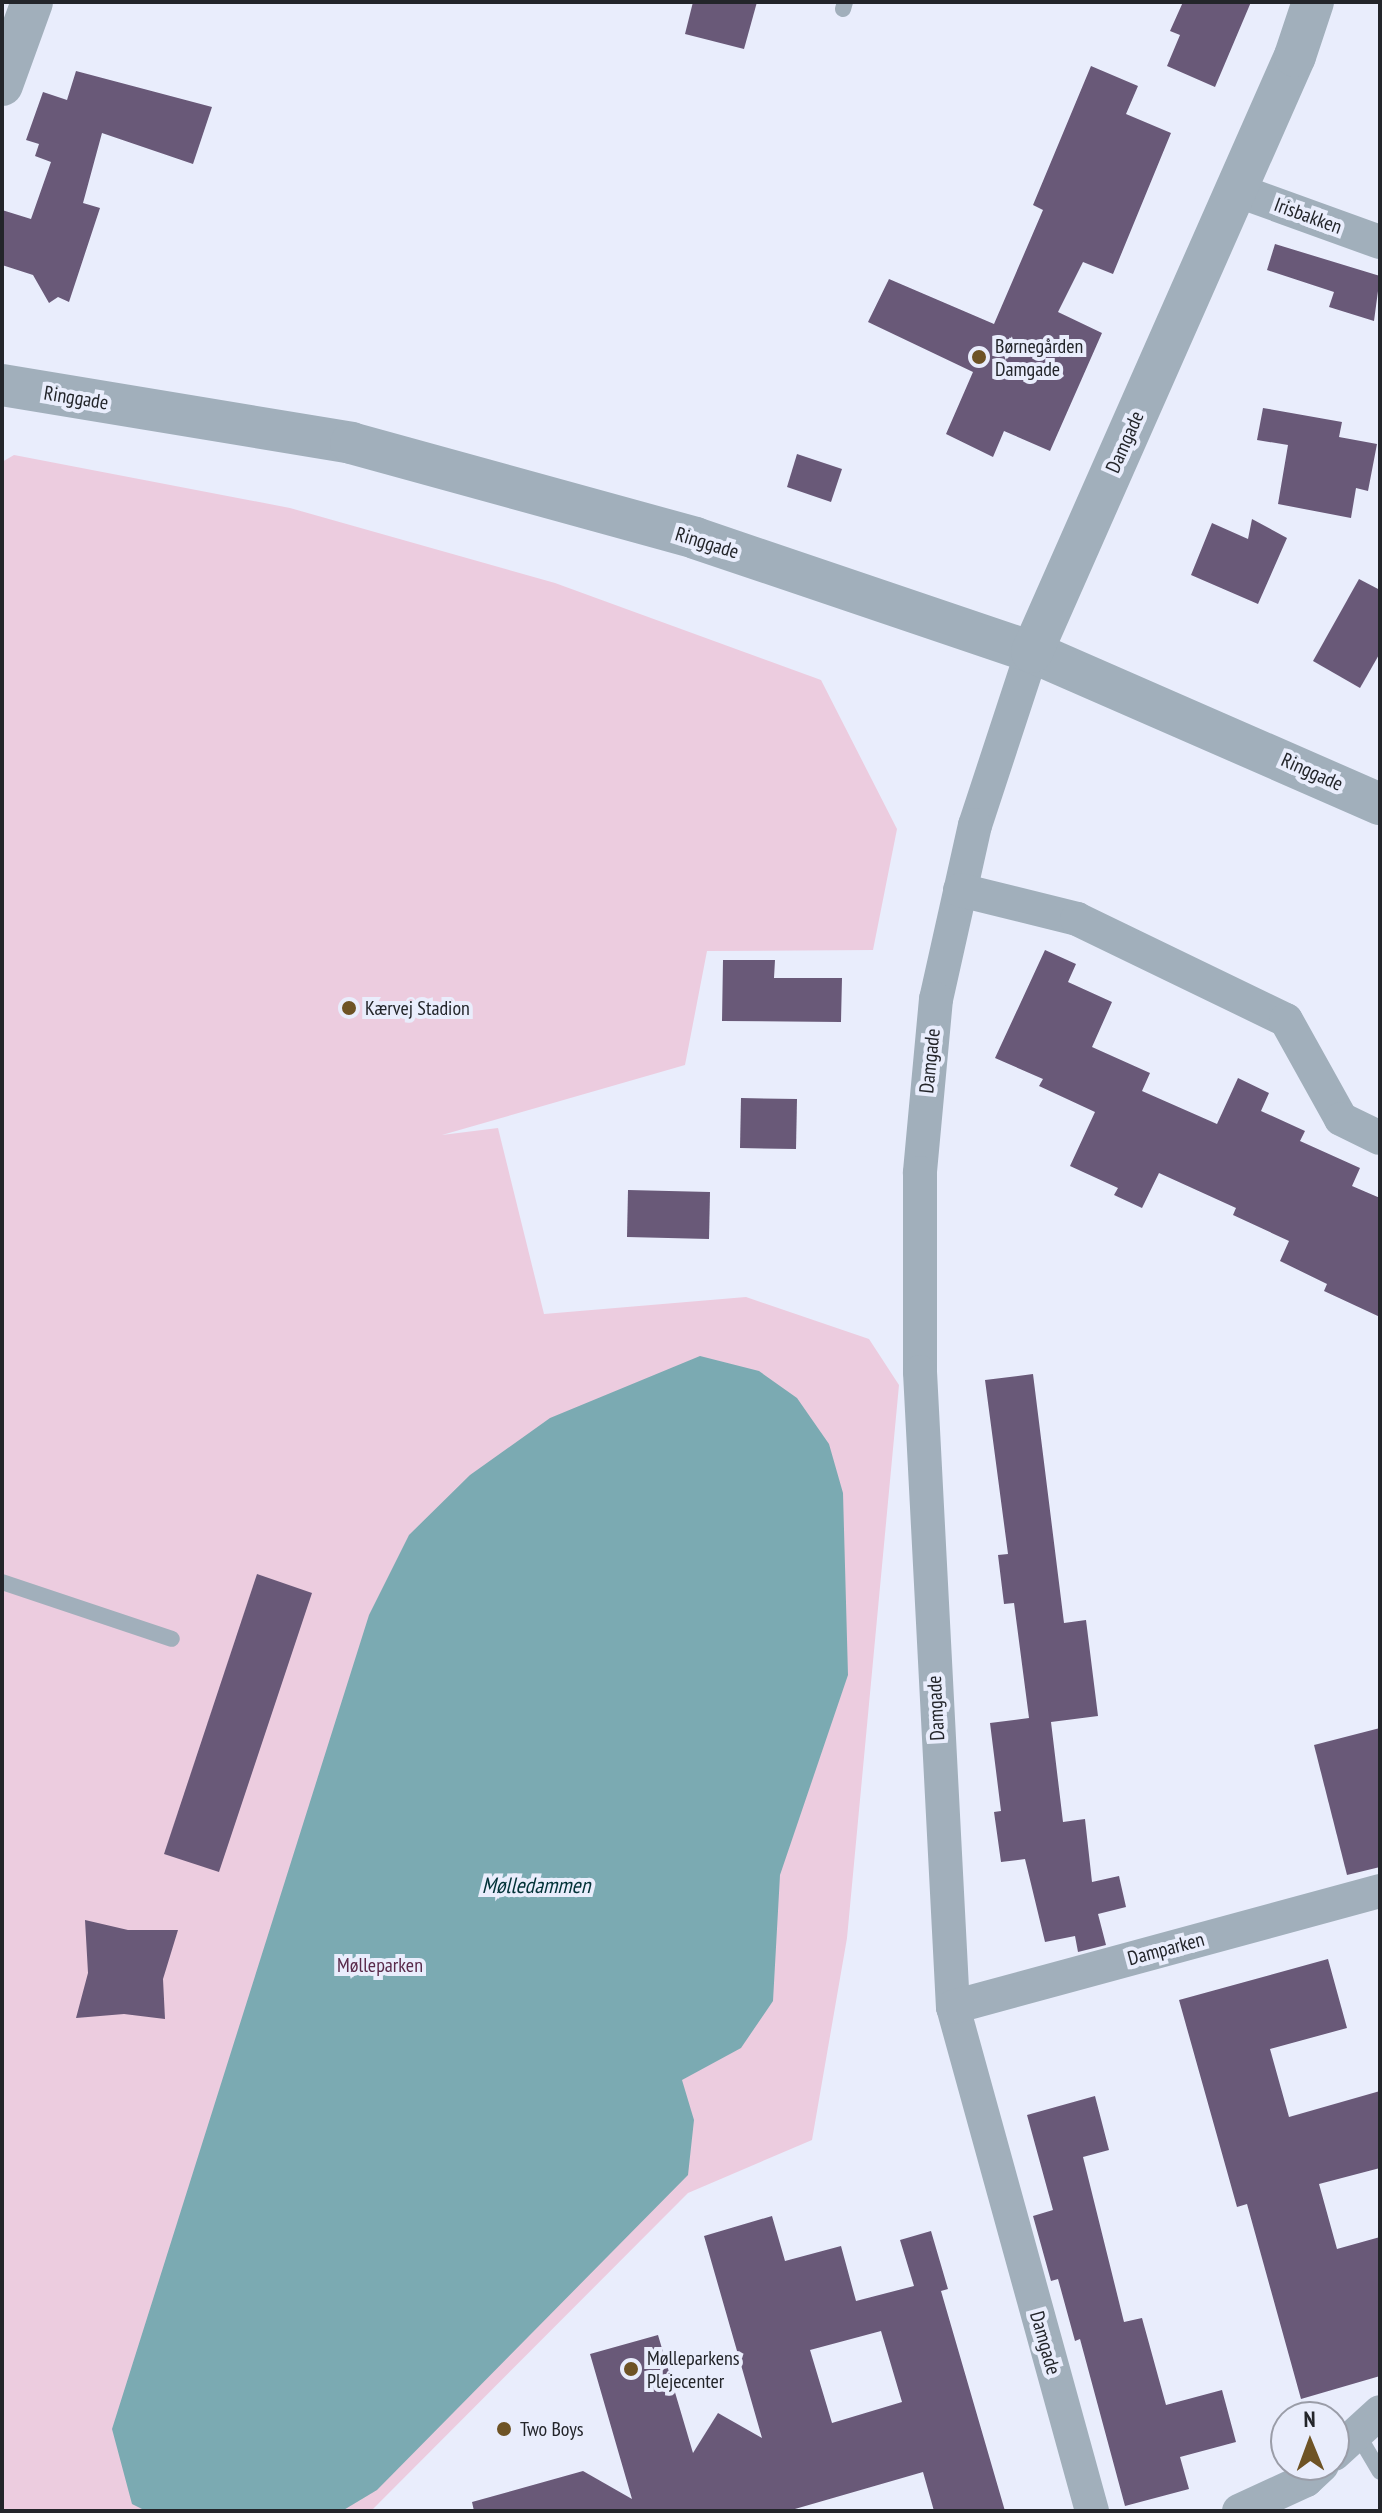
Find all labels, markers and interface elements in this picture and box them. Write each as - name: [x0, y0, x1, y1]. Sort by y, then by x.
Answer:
- street label: Irisbakken: [1271, 193, 1345, 239]
- place label: Børnegården Damgade: [995, 334, 1083, 381]
- marker: Børnegården Damgade: [970, 348, 988, 366]
- street label: Ringgade: [42, 381, 110, 415]
- street label: Damgade: [1101, 407, 1149, 477]
- street label: Ringgade: [672, 522, 742, 564]
- street label: Ringgade: [1277, 748, 1347, 796]
- place label: Kærvej Stadion: [365, 996, 470, 1020]
- marker: Kærvej Stadion: [340, 999, 358, 1017]
- street label: Damgade: [915, 1027, 945, 1095]
- street label: Damgade: [922, 1675, 950, 1741]
- water label: Mølledammen: [482, 1873, 590, 1899]
- street label: Damparken: [1125, 1927, 1207, 1971]
- park label: Mølleparken: [337, 1953, 423, 1977]
- street label: Damgade: [1024, 2308, 1066, 2378]
- place label: Mølleparkens Plejecenter: [647, 2346, 740, 2393]
- marker: Mølleparkens Plejecenter: [622, 2360, 640, 2378]
- north arrow: [1270, 2401, 1350, 2481]
- text: N: [1303, 2405, 1316, 2433]
- place label: Two Boys: [520, 2417, 584, 2441]
- marker: Two Boys: [495, 2420, 513, 2438]

